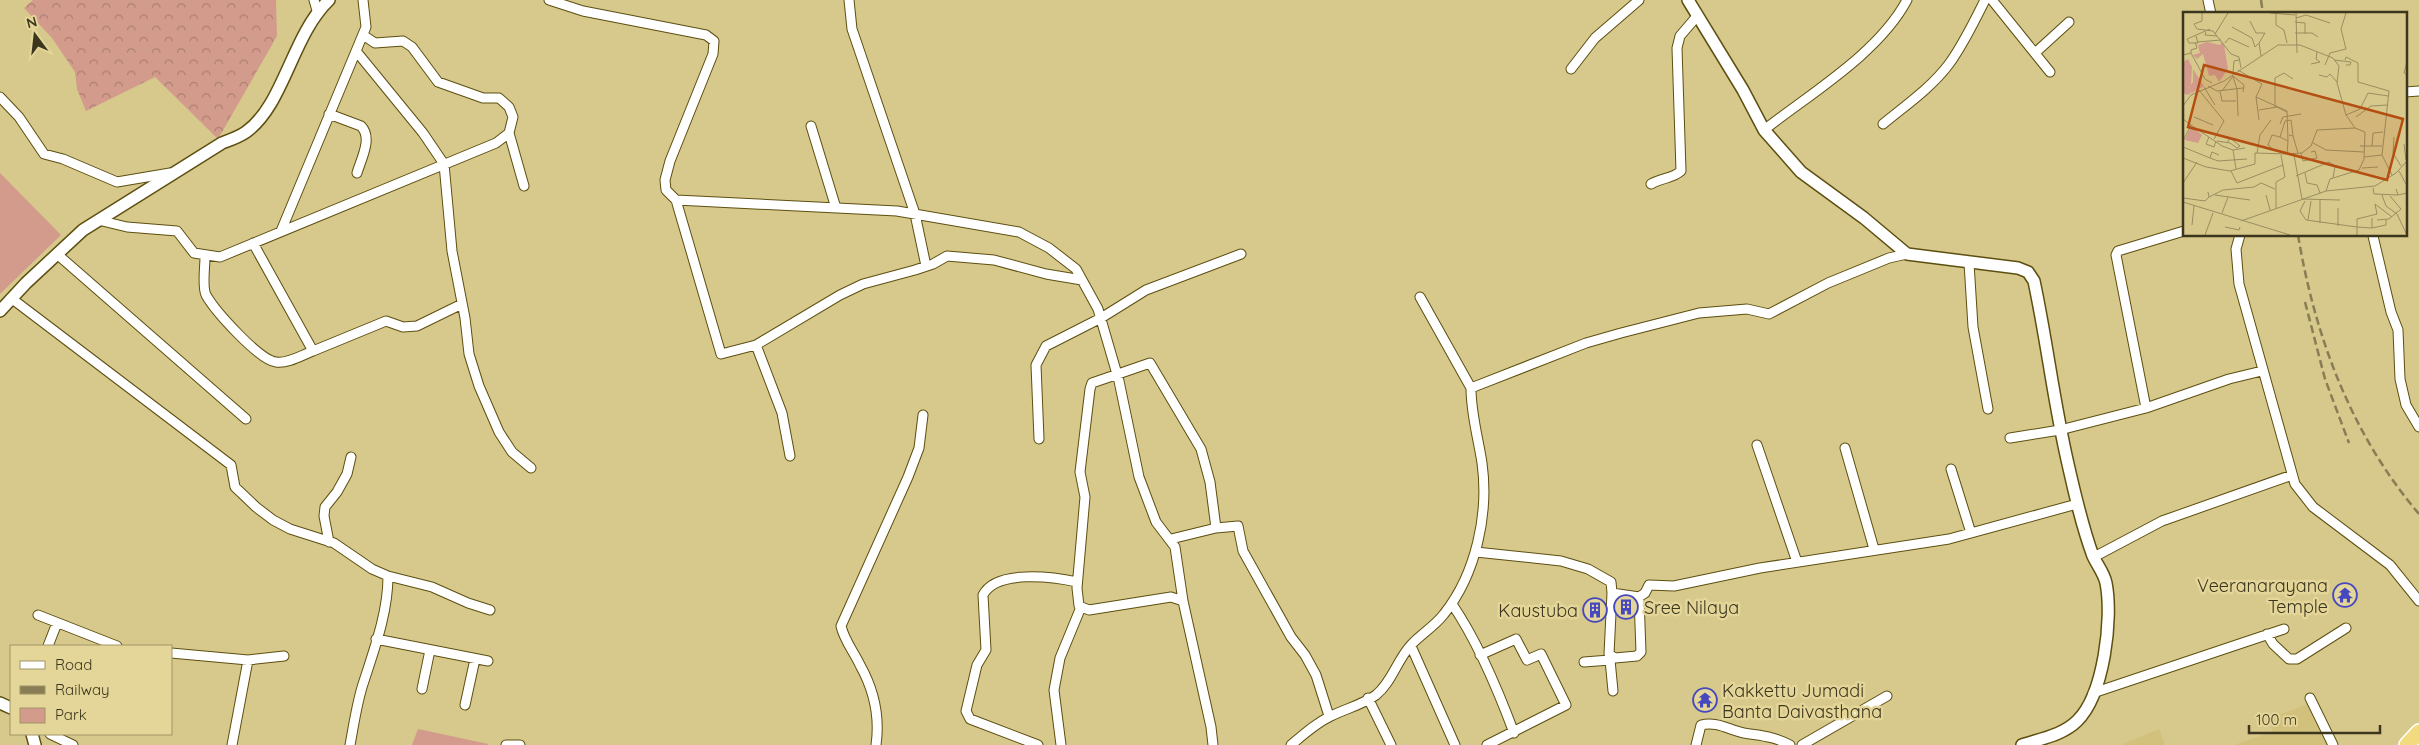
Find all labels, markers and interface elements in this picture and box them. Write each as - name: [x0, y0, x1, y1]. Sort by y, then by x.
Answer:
- north arrow: [10, 10, 60, 60]
- text: N: [24, 12, 39, 32]
- inset map: [2183, 12, 2406, 236]
- place label: Veeranarayana Temple: [2197, 574, 2328, 618]
- temple icon: Veeranarayana Temple: [2332, 582, 2358, 608]
- building icon: Sree Nilaya: [1613, 594, 1639, 620]
- place label: Sree Nilaya: [1644, 596, 1739, 619]
- building icon: Kaustuba: [1582, 597, 1608, 623]
- place label: Kaustuba: [1498, 599, 1578, 622]
- legend: [10, 645, 172, 735]
- text: Road: [55, 655, 92, 674]
- place label: Kakkettu Jumadi Banta Daivasthana: [1722, 679, 1882, 723]
- text: Railway: [55, 680, 110, 699]
- temple icon: Kakkettu Jumadi Banta Daivasthana: [1692, 687, 1718, 713]
- scale bar: [2249, 702, 2380, 734]
- text: Park: [55, 705, 87, 724]
- text: 100 m: [2256, 710, 2297, 729]

